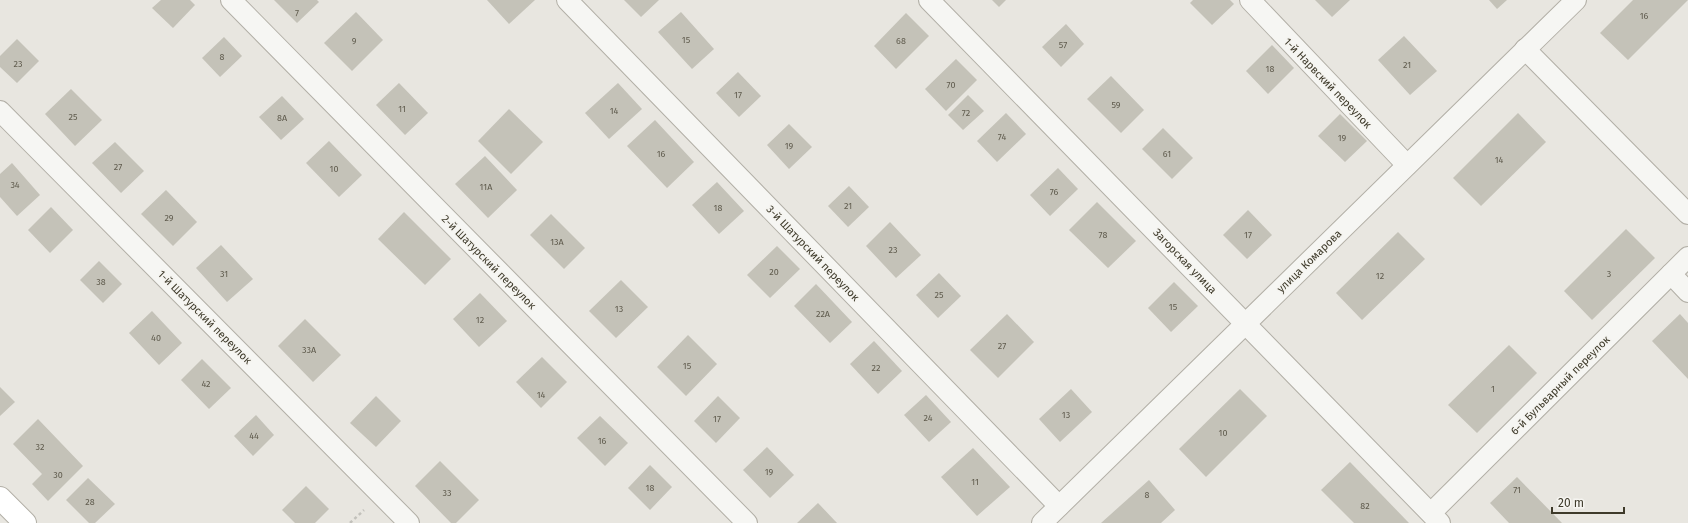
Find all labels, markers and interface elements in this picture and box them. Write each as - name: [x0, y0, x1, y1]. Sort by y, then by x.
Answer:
- house number: 7: [295, 8, 299, 18]
- house number: 16: [1640, 11, 1649, 21]
- house number: 15: [682, 35, 691, 45]
- street label: 1-й Нарвский переулок: [1281, 35, 1374, 131]
- house number: 9: [352, 36, 357, 46]
- house number: 68: [896, 36, 906, 46]
- house number: 57: [1059, 40, 1067, 50]
- house number: 8: [220, 52, 225, 62]
- house number: 23: [14, 59, 22, 69]
- house number: 21: [1403, 60, 1411, 70]
- house number: 18: [1266, 64, 1274, 74]
- house number: 70: [947, 80, 955, 90]
- house number: 17: [734, 90, 742, 100]
- house number: 59: [1111, 100, 1121, 110]
- house number: 11: [398, 104, 406, 114]
- house number: 14: [610, 106, 619, 116]
- house number: 72: [962, 108, 970, 118]
- house number: 25: [69, 112, 78, 122]
- house number: 8А: [277, 113, 288, 123]
- house number: 74: [998, 132, 1006, 142]
- house number: 19: [1338, 133, 1347, 143]
- house number: 19: [785, 141, 794, 151]
- house number: 16: [657, 149, 666, 159]
- house number: 61: [1163, 149, 1171, 159]
- house number: 14: [1495, 155, 1504, 165]
- house number: 27: [114, 162, 122, 172]
- house number: 10: [330, 164, 338, 174]
- house number: 34: [10, 180, 20, 190]
- house number: 11А: [480, 182, 493, 192]
- house number: 76: [1050, 187, 1058, 197]
- house number: 21: [844, 201, 852, 211]
- house number: 18: [714, 203, 722, 213]
- street label: 3-й Шатурский переулок: [763, 203, 862, 304]
- street label: 2-й Шатурский переулок: [439, 212, 539, 312]
- house number: 29: [164, 213, 174, 223]
- street label: Загорская улица: [1150, 226, 1219, 297]
- street label: улица Комарова: [1274, 227, 1344, 295]
- house number: 78: [1099, 230, 1107, 240]
- house number: 17: [1244, 230, 1252, 240]
- house number: 13А: [550, 237, 565, 247]
- house number: 23: [889, 245, 897, 255]
- house number: 20: [769, 267, 779, 277]
- street label: 1-й Шатурский переулок: [155, 268, 254, 367]
- house number: 31: [220, 269, 228, 279]
- house number: 3: [1607, 269, 1611, 279]
- house number: 12: [1376, 271, 1384, 281]
- house number: 38: [96, 277, 106, 287]
- house number: 25: [935, 290, 944, 300]
- house number: 15: [1169, 302, 1178, 312]
- house number: 13: [615, 304, 623, 314]
- house number: 22А: [816, 309, 831, 319]
- house number: 12: [476, 315, 484, 325]
- house number: 40: [151, 333, 161, 343]
- street label: 6-й Бульварный переулок: [1508, 333, 1613, 438]
- house number: 27: [998, 341, 1006, 351]
- house number: 33А: [302, 345, 317, 355]
- house number: 15: [683, 361, 692, 371]
- house number: 22: [872, 363, 880, 373]
- house number: 42: [201, 379, 211, 389]
- house number: 1: [1491, 384, 1495, 394]
- house number: 14: [537, 390, 546, 400]
- house number: 13: [1062, 410, 1070, 420]
- house number: 24: [923, 413, 933, 423]
- house number: 17: [713, 414, 721, 424]
- house number: 10: [1219, 428, 1227, 438]
- house number: 44: [249, 431, 259, 441]
- house number: 16: [598, 436, 607, 446]
- house number: 32: [36, 442, 44, 452]
- house number: 19: [765, 467, 774, 477]
- house number: 30: [53, 470, 63, 480]
- house number: 11: [971, 477, 979, 487]
- house number: 18: [646, 483, 654, 493]
- house number: 71: [1513, 485, 1521, 495]
- house number: 33: [443, 488, 451, 498]
- scale bar: [1552, 489, 1624, 515]
- house number: 8: [1145, 490, 1150, 500]
- text: 20 m: [1558, 496, 1584, 510]
- house number: 28: [85, 497, 95, 507]
- house number: 82: [1360, 501, 1370, 511]

